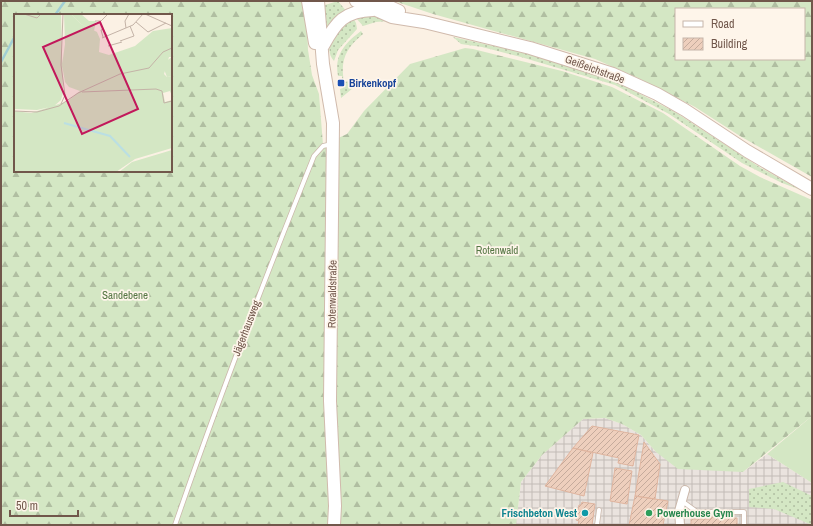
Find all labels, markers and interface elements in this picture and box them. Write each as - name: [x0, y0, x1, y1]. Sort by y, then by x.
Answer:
- legend: [675, 8, 805, 60]
- inset map: [14, 14, 172, 172]
- text: Road: [711, 16, 735, 32]
- text: Building: [711, 36, 748, 52]
- street label: Geißeichstraße: [563, 52, 627, 86]
- place label: Birkenkopf: [349, 76, 396, 90]
- marker: Birkenkopf: [336, 78, 346, 88]
- park label: Rotenwald: [476, 243, 518, 257]
- street label: Rotenwaldstraße: [324, 260, 340, 328]
- park label: Sandebene: [102, 288, 148, 302]
- street label: Jägerhausweg: [229, 298, 263, 358]
- scale bar: [10, 492, 78, 518]
- text: 50 m: [16, 498, 38, 514]
- place label: Frischbeton West: [501, 506, 577, 520]
- place label: Powerhouse Gym: [657, 506, 733, 520]
- marker: Frischbeton West: [580, 508, 590, 518]
- marker: Powerhouse Gym: [644, 508, 654, 518]

